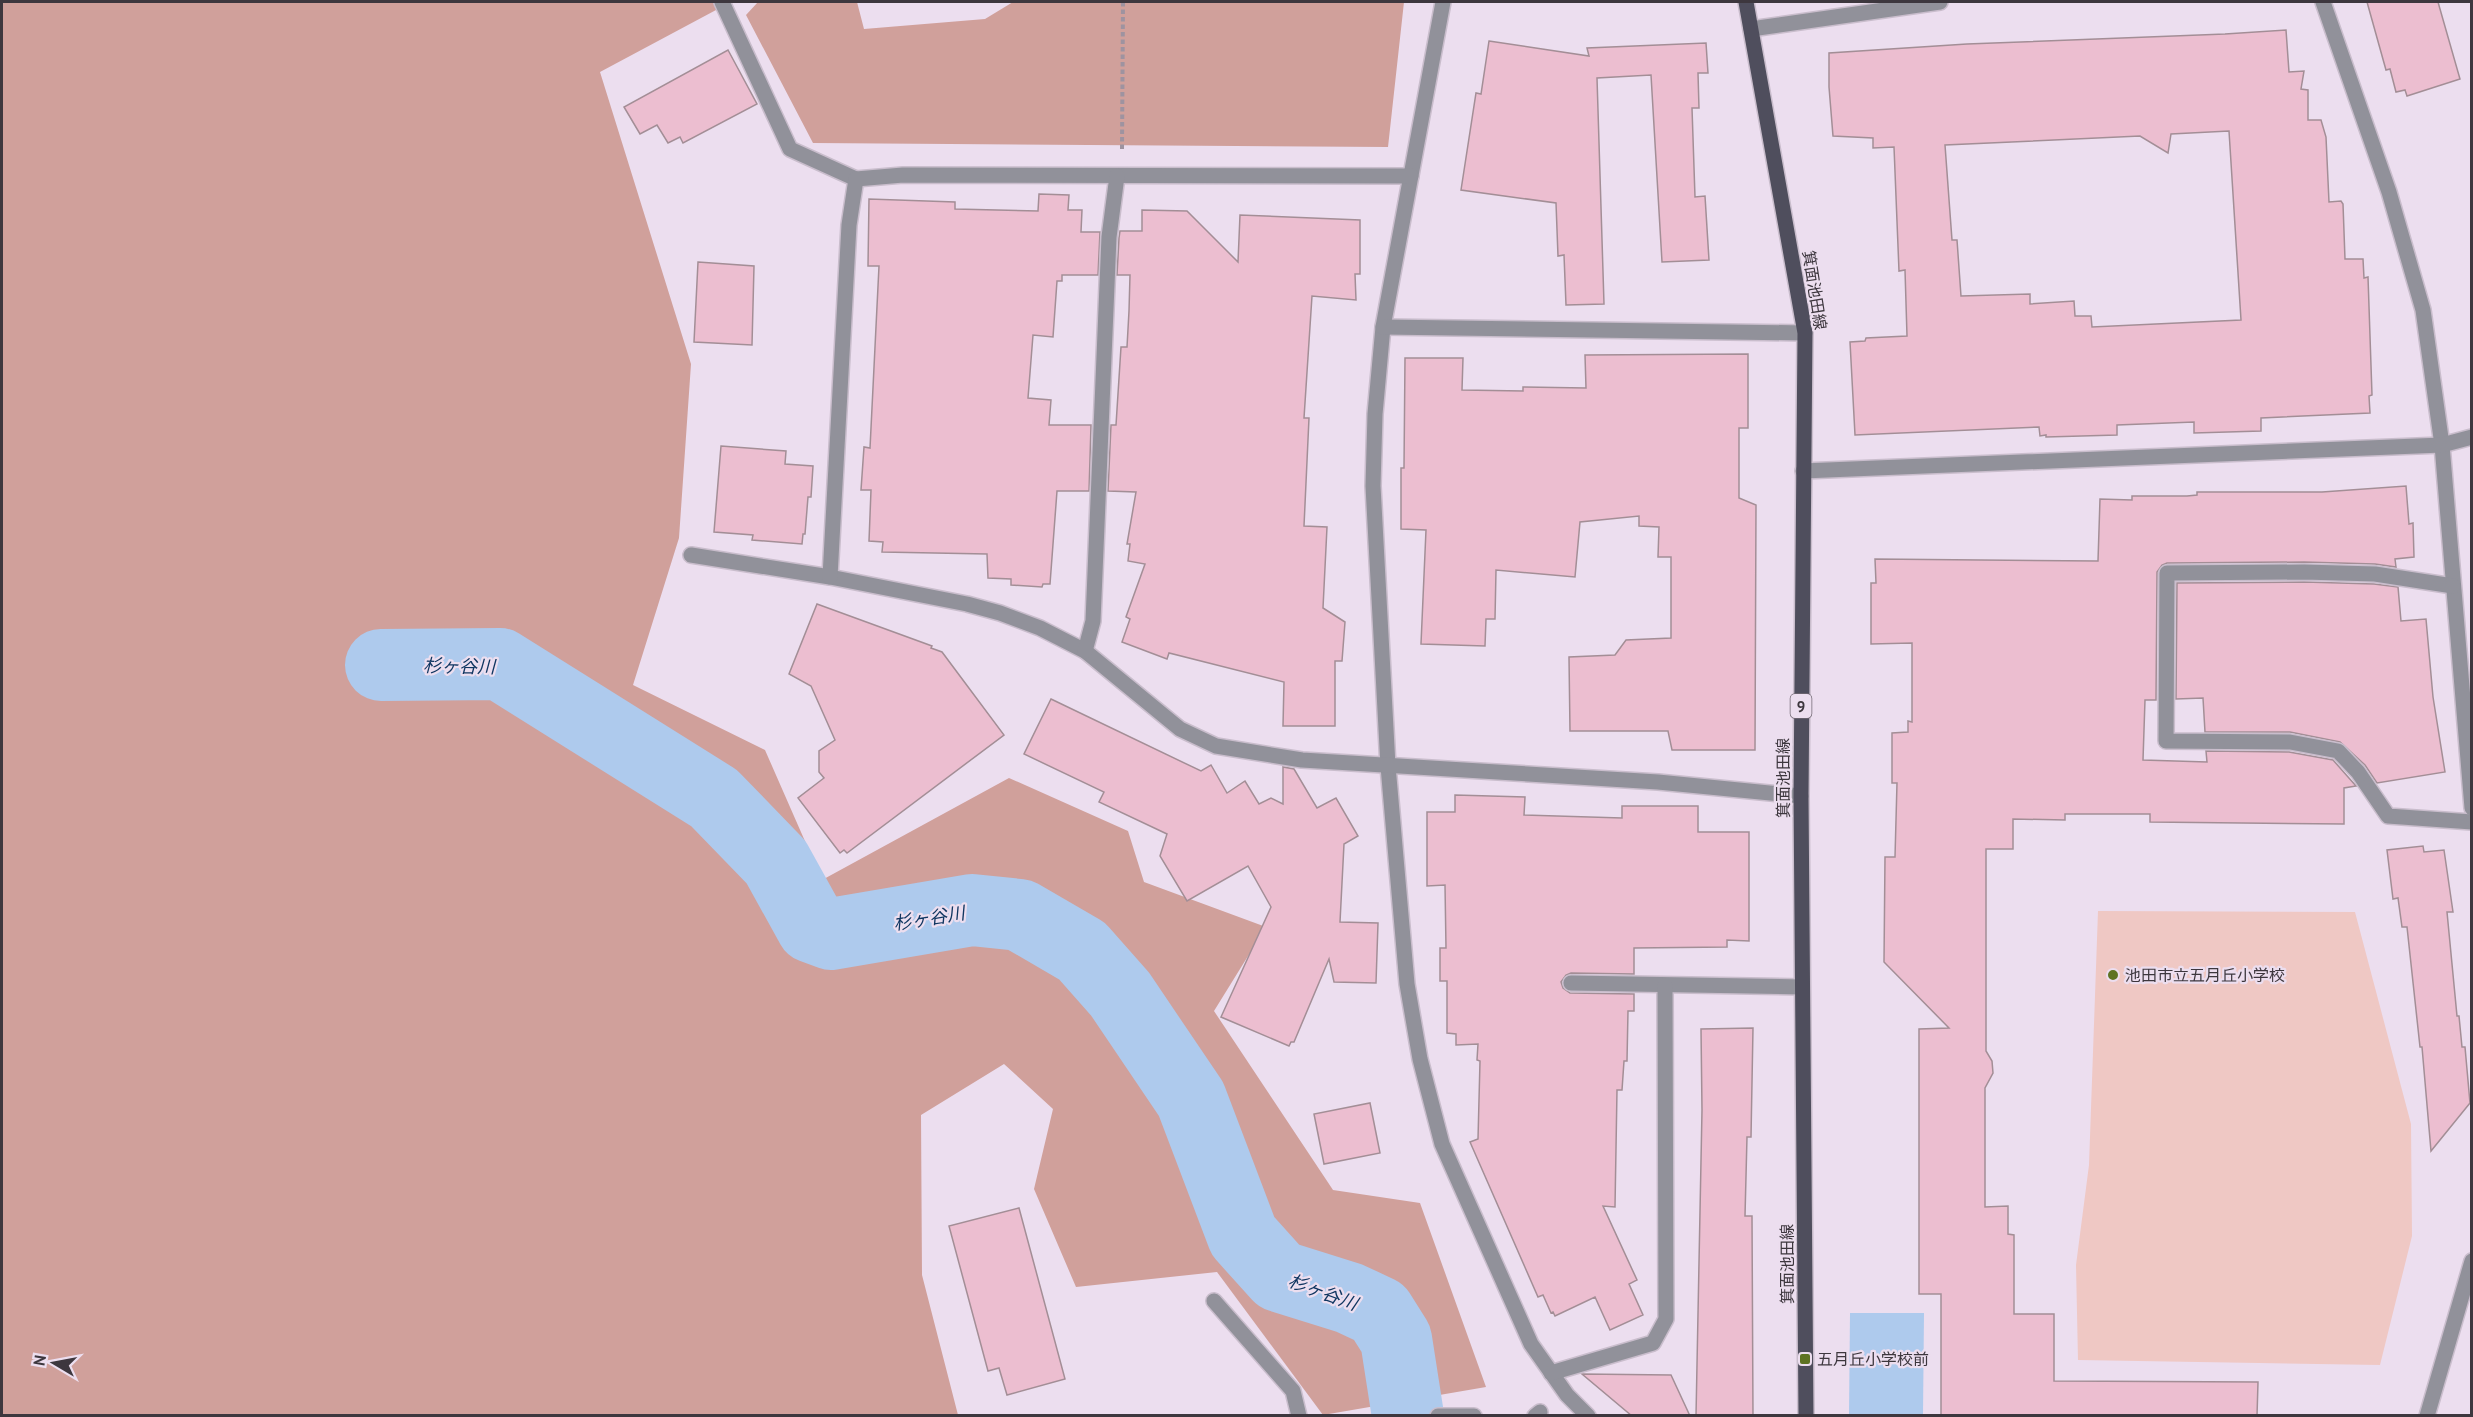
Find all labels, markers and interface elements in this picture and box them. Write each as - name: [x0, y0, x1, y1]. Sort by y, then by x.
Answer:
- street label: 箕面池田線: [1799, 249, 1831, 331]
- water label: 杉ヶ谷川: [423, 654, 497, 678]
- road number: 9: [1790, 694, 1812, 718]
- street label: 箕面池田線: [1773, 738, 1793, 818]
- water label: 杉ヶ谷川: [892, 901, 968, 935]
- place label: 池田市立五月丘小学校: [2125, 965, 2285, 985]
- marker: 池田市立五月丘小学校: [2106, 968, 2120, 982]
- street label: 箕面池田線: [1777, 1224, 1797, 1304]
- water label: 杉ヶ谷川: [1285, 1269, 1363, 1316]
- north arrow: [24, 1333, 84, 1393]
- place label: 五月丘小学校前: [1817, 1349, 1929, 1369]
- marker: 五月丘小学校前: [1798, 1352, 1812, 1366]
- text: N: [28, 1353, 50, 1367]

